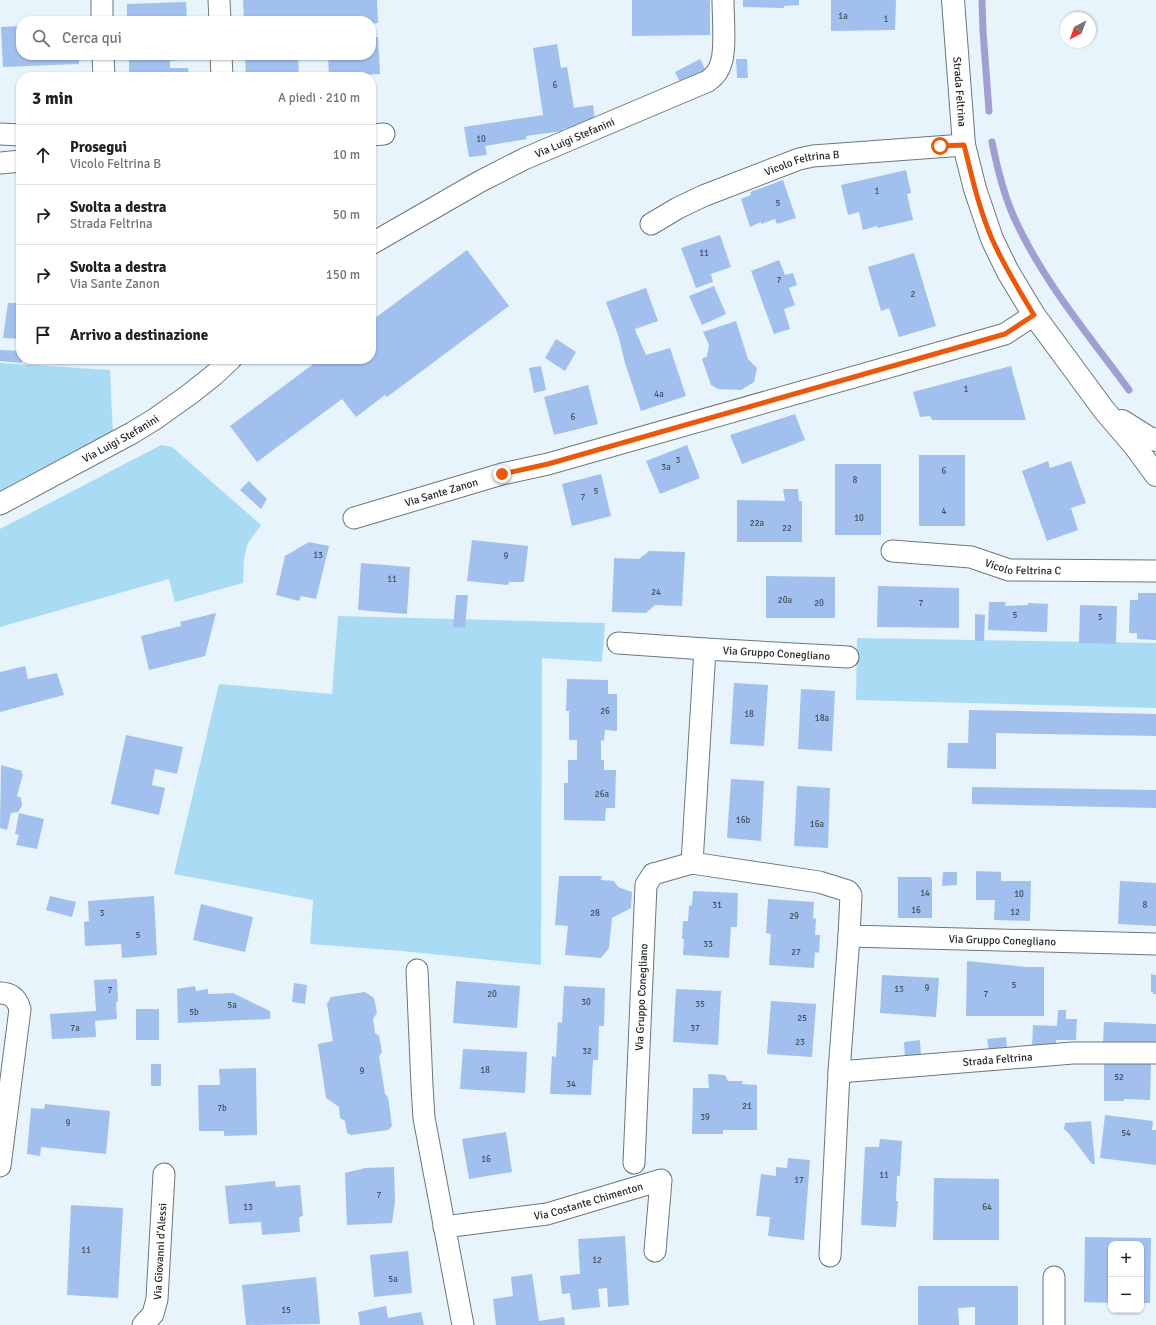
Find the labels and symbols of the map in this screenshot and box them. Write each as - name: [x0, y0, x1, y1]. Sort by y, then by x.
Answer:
- house number: 1a: [838, 11, 848, 22]
- north arrow: [1060, 12, 1096, 48]
- house number: 1: [884, 14, 889, 25]
- street label: Strada Feltrina: [950, 56, 969, 128]
- house number: 6: [553, 80, 558, 91]
- street label: Via Luigi Stefanini: [533, 115, 617, 161]
- house number: 10: [476, 134, 486, 145]
- route start: [931, 137, 949, 155]
- street label: Vicolo Feltrina B: [763, 148, 840, 179]
- house number: 1: [875, 186, 880, 197]
- house number: 5: [776, 198, 781, 209]
- house number: 11: [699, 248, 709, 259]
- house number: 7: [777, 275, 782, 286]
- house number: 2: [911, 289, 916, 300]
- house number: 1: [964, 384, 969, 395]
- house number: 4a: [654, 389, 664, 400]
- street label: Via Luigi Stefanini: [80, 412, 162, 466]
- house number: 6: [571, 412, 576, 423]
- house number: 3: [676, 455, 681, 466]
- house number: 3a: [661, 462, 671, 473]
- route end: [493, 465, 511, 483]
- house number: 6: [942, 466, 947, 477]
- street label: Via Sante Zanon: [403, 475, 480, 510]
- house number: 8: [853, 475, 858, 486]
- house number: 5: [594, 486, 599, 497]
- house number: 7: [581, 492, 586, 503]
- house number: 4: [942, 506, 947, 517]
- house number: 10: [854, 513, 864, 524]
- house number: 22a: [750, 518, 765, 529]
- house number: 22: [782, 523, 792, 534]
- house number: 13: [313, 550, 323, 561]
- house number: 9: [504, 551, 509, 562]
- street label: Vicolo Feltrina C: [983, 556, 1062, 577]
- house number: 11: [387, 574, 397, 585]
- house number: 24: [651, 587, 661, 598]
- house number: 20a: [778, 595, 793, 606]
- house number: 20: [814, 598, 824, 609]
- house number: 7: [919, 598, 924, 609]
- house number: 5: [1013, 610, 1018, 621]
- house number: 3: [1098, 612, 1103, 623]
- street label: Via Gruppo Conegliano: [722, 644, 831, 663]
- house number: 26: [600, 706, 610, 717]
- house number: 18: [744, 709, 754, 720]
- house number: 18a: [815, 713, 830, 724]
- house number: 26a: [595, 789, 610, 800]
- house number: 16b: [736, 815, 750, 826]
- house number: 16a: [810, 819, 825, 830]
- house number: 14: [920, 888, 930, 899]
- house number: 10: [1014, 889, 1024, 900]
- house number: 31: [712, 900, 722, 911]
- house number: 8: [1143, 900, 1148, 911]
- house number: 16: [911, 905, 921, 916]
- house number: 12: [1010, 907, 1020, 918]
- house number: 3: [100, 908, 105, 919]
- house number: 28: [590, 908, 600, 919]
- house number: 29: [789, 911, 799, 922]
- house number: 5: [136, 930, 141, 941]
- street label: Via Gruppo Conegliano: [948, 933, 1056, 948]
- house number: 33: [703, 939, 713, 950]
- street label: Via Gruppo Conegliano: [633, 943, 650, 1051]
- house number: 27: [791, 947, 801, 958]
- house number: 5: [1012, 980, 1017, 991]
- house number: 9: [925, 983, 930, 994]
- house number: 13: [894, 984, 904, 995]
- house number: 7: [108, 985, 113, 996]
- house number: 20: [487, 989, 497, 1000]
- house number: 7: [984, 989, 989, 1000]
- house number: 30: [581, 997, 591, 1008]
- house number: 35: [695, 999, 705, 1010]
- house number: 5a: [227, 1000, 237, 1011]
- house number: 5b: [189, 1007, 199, 1018]
- house number: 25: [797, 1013, 807, 1024]
- house number: 7a: [70, 1023, 80, 1034]
- house number: 37: [690, 1023, 700, 1034]
- house number: 23: [795, 1037, 805, 1048]
- house number: 32: [582, 1046, 592, 1057]
- street label: Strada Feltrina: [962, 1050, 1033, 1069]
- house number: 18: [480, 1065, 490, 1076]
- house number: 9: [360, 1066, 365, 1077]
- house number: 52: [1114, 1072, 1124, 1083]
- house number: 34: [566, 1079, 576, 1090]
- house number: 21: [742, 1101, 752, 1112]
- house number: 7b: [217, 1103, 227, 1114]
- house number: 39: [700, 1112, 710, 1123]
- house number: 9: [66, 1118, 71, 1129]
- house number: 54: [1121, 1128, 1131, 1139]
- house number: 16: [481, 1154, 491, 1165]
- house number: 11: [879, 1170, 889, 1181]
- house number: 17: [794, 1175, 804, 1186]
- street label: Via Costante Chimenton: [533, 1180, 645, 1223]
- house number: 7: [377, 1190, 382, 1201]
- house number: 13: [243, 1202, 253, 1213]
- house number: 64: [982, 1202, 992, 1213]
- street label: Via Giovanni d'Alessi: [151, 1203, 169, 1300]
- house number: 11: [81, 1245, 91, 1256]
- house number: 12: [592, 1255, 602, 1266]
- house number: 5a: [388, 1274, 398, 1285]
- house number: 15: [281, 1305, 291, 1316]

